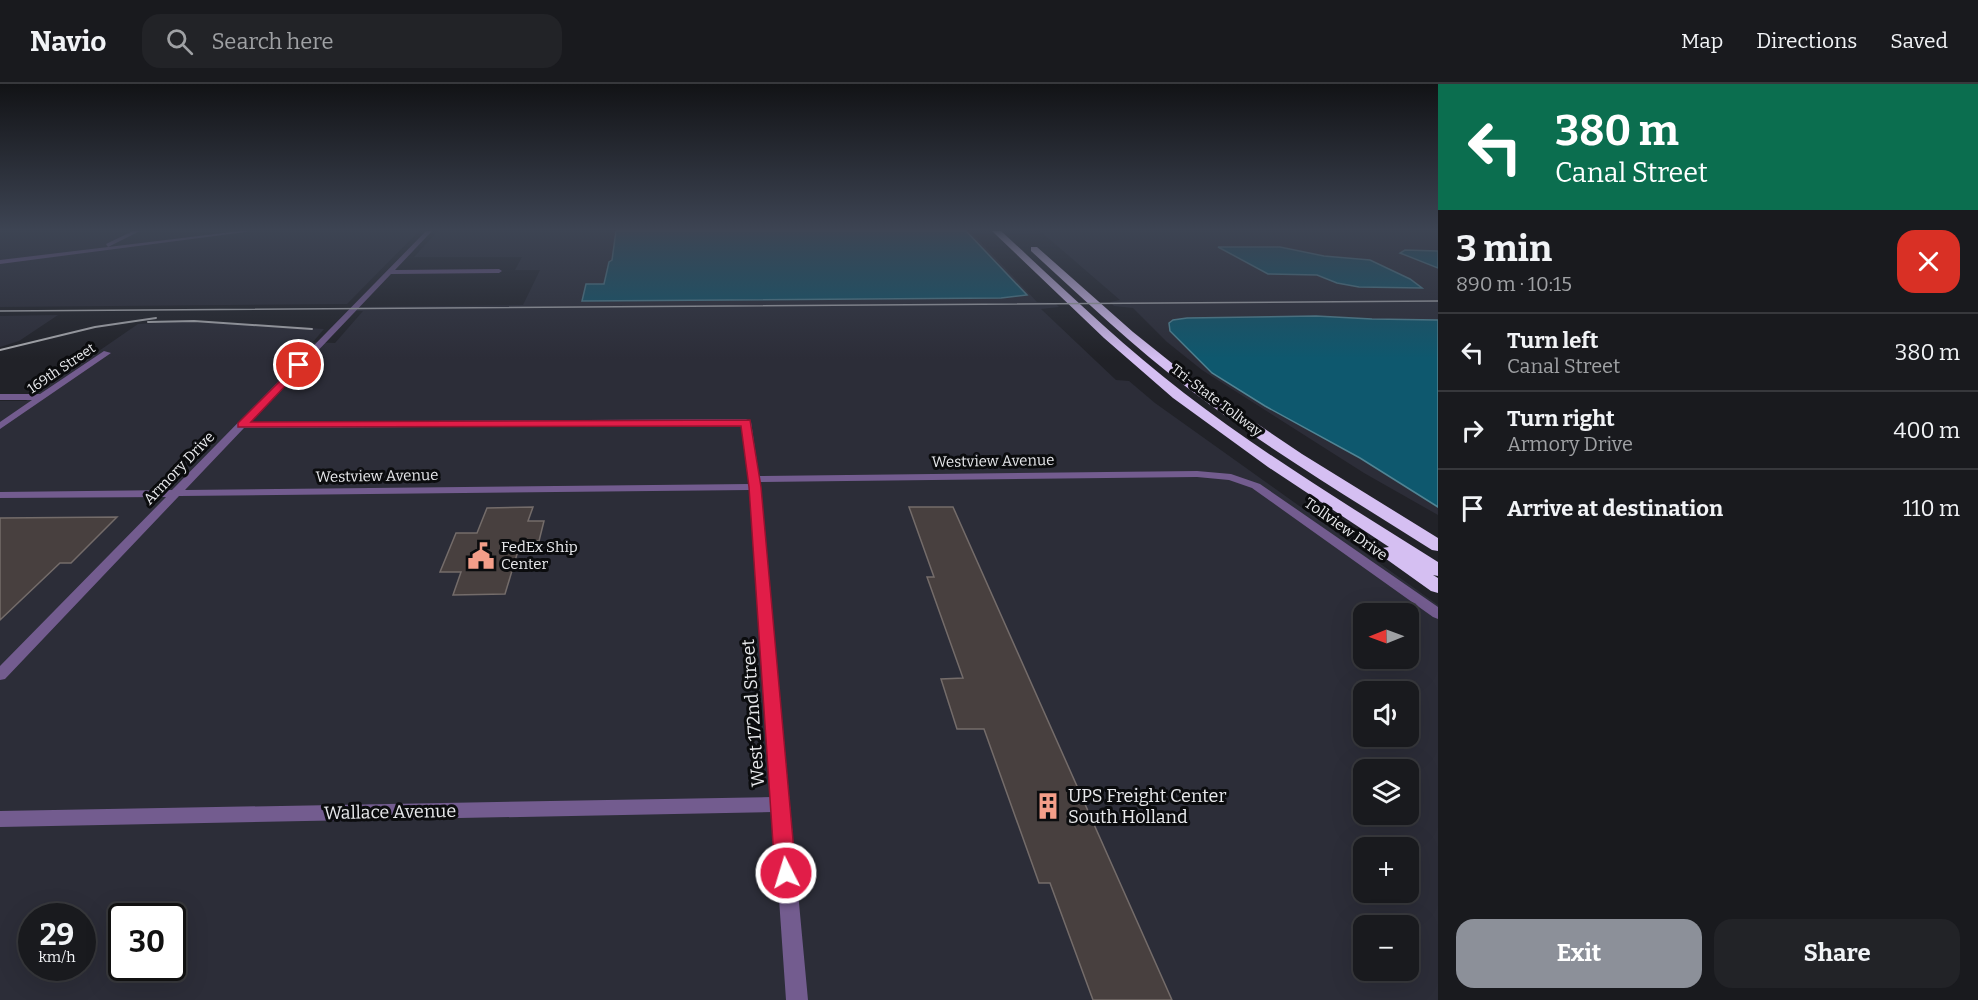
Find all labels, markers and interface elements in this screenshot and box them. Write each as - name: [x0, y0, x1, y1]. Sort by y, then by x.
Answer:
- search box: [142, 14, 562, 68]
- text: Navio: [30, 25, 106, 58]
- icon: search: [163, 25, 196, 58]
- text: Search here: [211, 28, 334, 55]
- text: Map: [1681, 28, 1723, 54]
- text: Directions: [1756, 28, 1857, 54]
- text: Saved: [1890, 28, 1948, 54]
- text: 380 m: [1555, 106, 1679, 156]
- icon: left: [1456, 108, 1534, 186]
- text: Canal Street: [1555, 157, 1708, 189]
- text: 3 min: [1456, 227, 1552, 271]
- button: close: [1897, 230, 1960, 293]
- text: 890 m · 10:15: [1456, 272, 1572, 296]
- text: Turn left: [1507, 327, 1599, 354]
- icon: left: [1456, 336, 1489, 369]
- pin: [273, 339, 324, 390]
- text: 380 m: [1895, 339, 1960, 366]
- street label: 169th Street: [24, 340, 98, 397]
- icon: arrive: [282, 348, 315, 381]
- text: Canal Street: [1507, 354, 1620, 378]
- street label: Tri-State Tollway: [1168, 361, 1266, 440]
- text: Turn right: [1507, 405, 1615, 432]
- icon: right: [1456, 414, 1489, 447]
- text: 400 m: [1894, 417, 1960, 444]
- street label: Armory Drive: [140, 428, 218, 508]
- text: Armory Drive: [1507, 432, 1633, 456]
- street label: Westview Avenue: [931, 451, 1055, 471]
- street label: Westview Avenue: [315, 466, 439, 486]
- icon: arrive: [1456, 492, 1489, 525]
- street label: Tollview Drive: [1301, 494, 1391, 564]
- text: Arrive at destination: [1507, 495, 1723, 522]
- text: 110 m: [1903, 495, 1960, 522]
- place label: FedEx Ship Center: [501, 538, 578, 573]
- public building icon: FedEx Ship Center: [466, 541, 496, 571]
- north arrow: [1353, 603, 1419, 669]
- map controls: [1353, 603, 1419, 981]
- street label: West 172nd Street: [737, 638, 769, 788]
- button: sound: [1353, 681, 1419, 747]
- button: layers: [1353, 759, 1419, 825]
- place label: UPS Freight Center South Holland: [1068, 785, 1226, 828]
- building icon: UPS Freight Center South Holland: [1033, 791, 1063, 821]
- street label: Wallace Avenue: [324, 800, 456, 824]
- button: +: [1353, 837, 1419, 903]
- position arrow: [754, 841, 818, 905]
- speed limit sign: 30: [108, 903, 186, 981]
- button: −: [1353, 915, 1419, 981]
- text: 29: [40, 917, 74, 953]
- button: Exit: [1456, 919, 1702, 988]
- button: Share: [1714, 919, 1960, 988]
- text: km/h: [38, 948, 76, 966]

